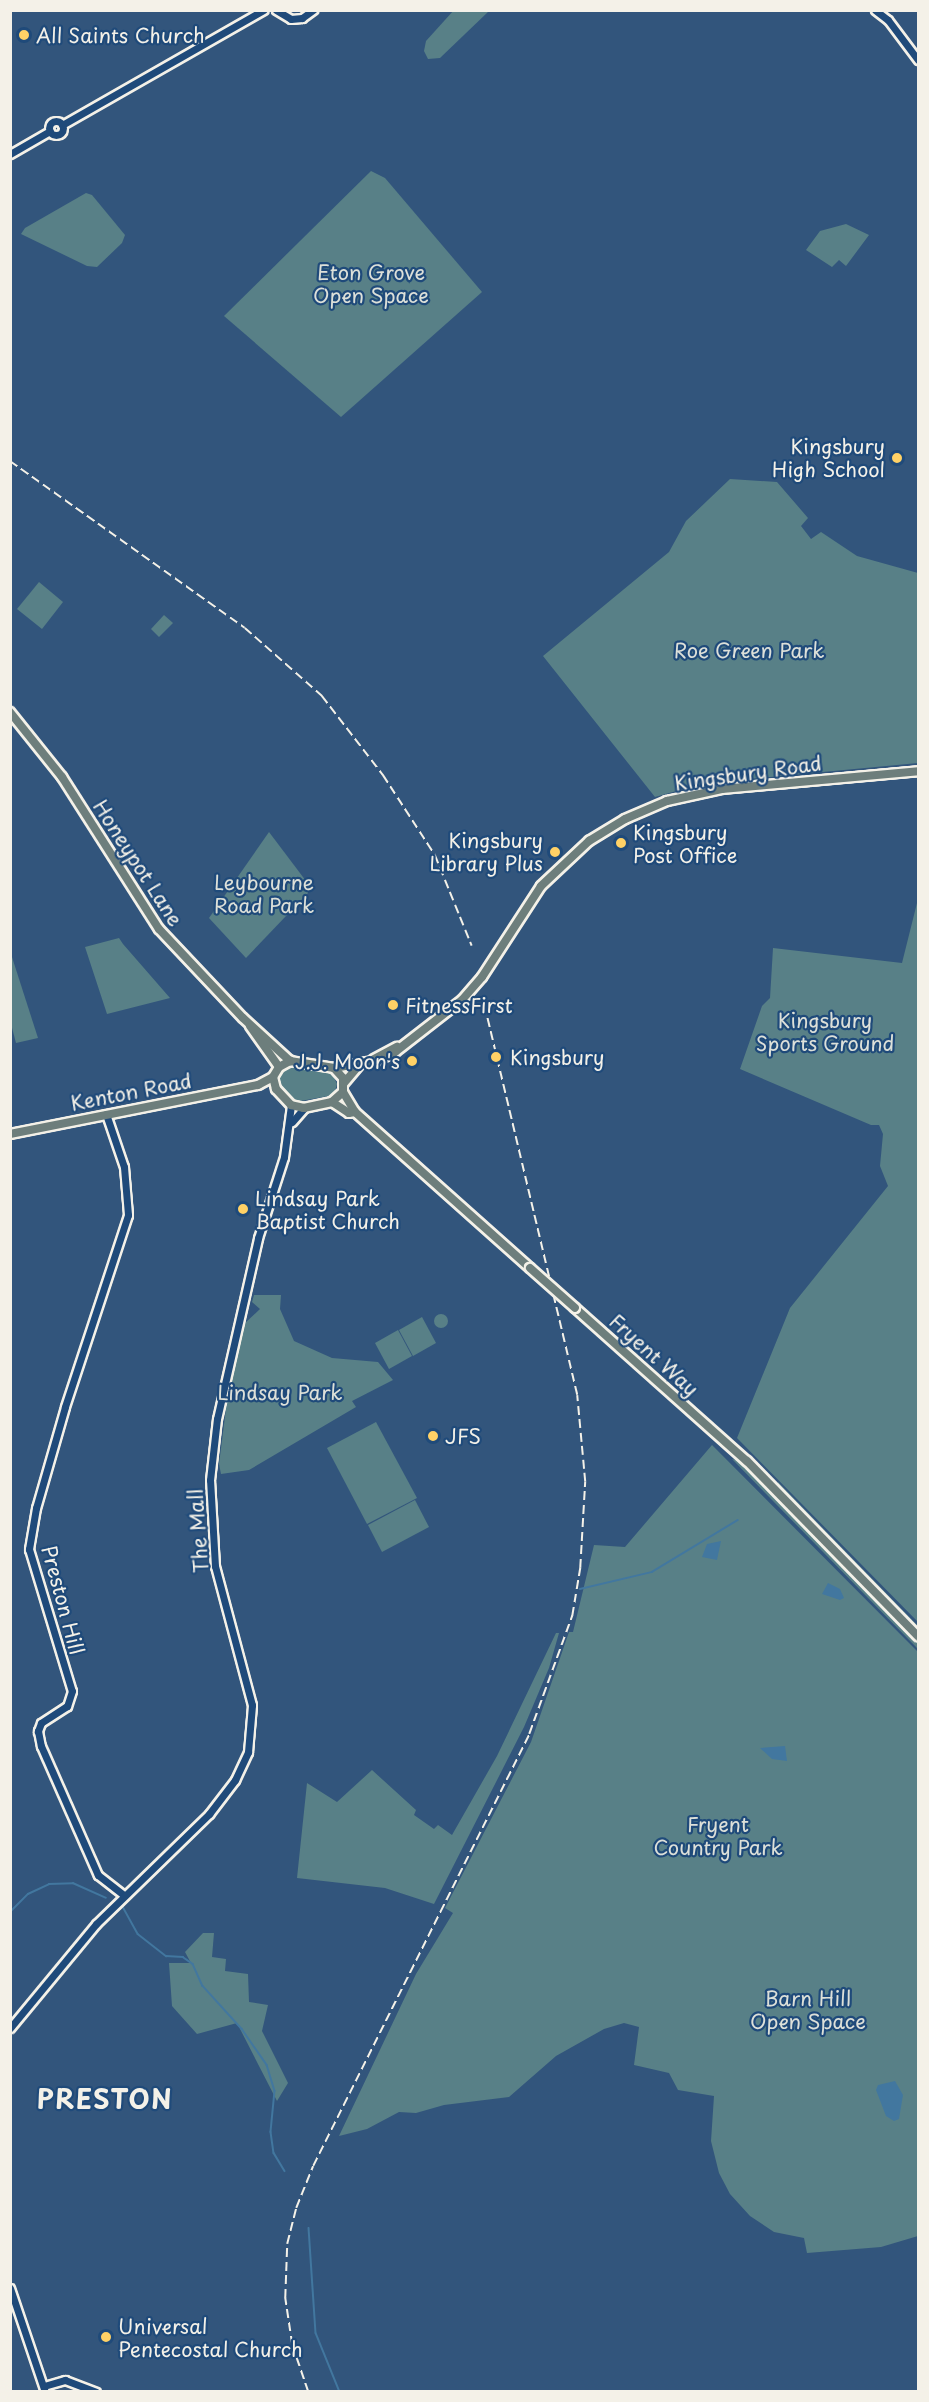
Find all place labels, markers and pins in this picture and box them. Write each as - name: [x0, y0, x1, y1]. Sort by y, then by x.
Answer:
- place label: All Saints Church: [36, 23, 204, 47]
- marker: All Saints Church: [17, 28, 31, 42]
- place label: Kingsbury High School: [771, 434, 885, 481]
- marker: Kingsbury High School: [890, 451, 904, 465]
- place label: Kingsbury Post Office: [633, 820, 738, 867]
- place label: Kingsbury Library Plus: [429, 828, 543, 875]
- marker: Kingsbury Post Office: [614, 836, 628, 850]
- marker: Kingsbury Library Plus: [548, 845, 562, 859]
- place label: FitnessFirst: [405, 993, 513, 1017]
- marker: FitnessFirst: [386, 998, 400, 1012]
- place label: Kingsbury: [510, 1045, 604, 1069]
- marker: Kingsbury: [487, 1048, 505, 1066]
- place label: J.J. Moon's: [294, 1049, 400, 1073]
- marker: J.J. Moon's: [405, 1054, 419, 1068]
- place label: Lindsay Park Baptist Church: [255, 1186, 401, 1233]
- marker: Lindsay Park Baptist Church: [236, 1202, 250, 1216]
- place label: JFS: [445, 1424, 481, 1448]
- marker: JFS: [426, 1429, 440, 1443]
- place label: Universal Pentecostal Church: [118, 2314, 303, 2361]
- marker: Universal Pentecostal Church: [99, 2330, 113, 2344]

